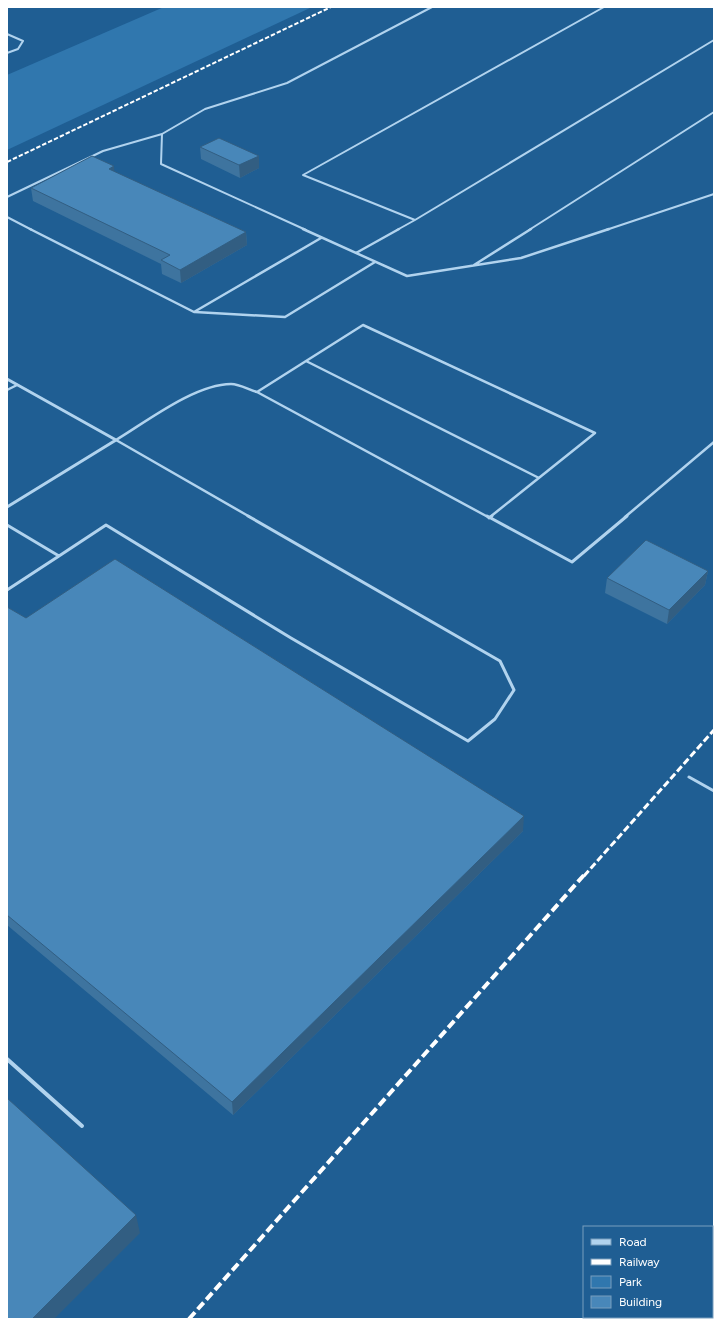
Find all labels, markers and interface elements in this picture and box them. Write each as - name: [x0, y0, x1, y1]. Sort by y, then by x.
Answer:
- legend: [583, 1226, 713, 1318]
- text: Road: [619, 1235, 647, 1249]
- text: Railway: [619, 1255, 660, 1269]
- text: Park: [619, 1275, 642, 1289]
- text: Building: [619, 1295, 662, 1309]

